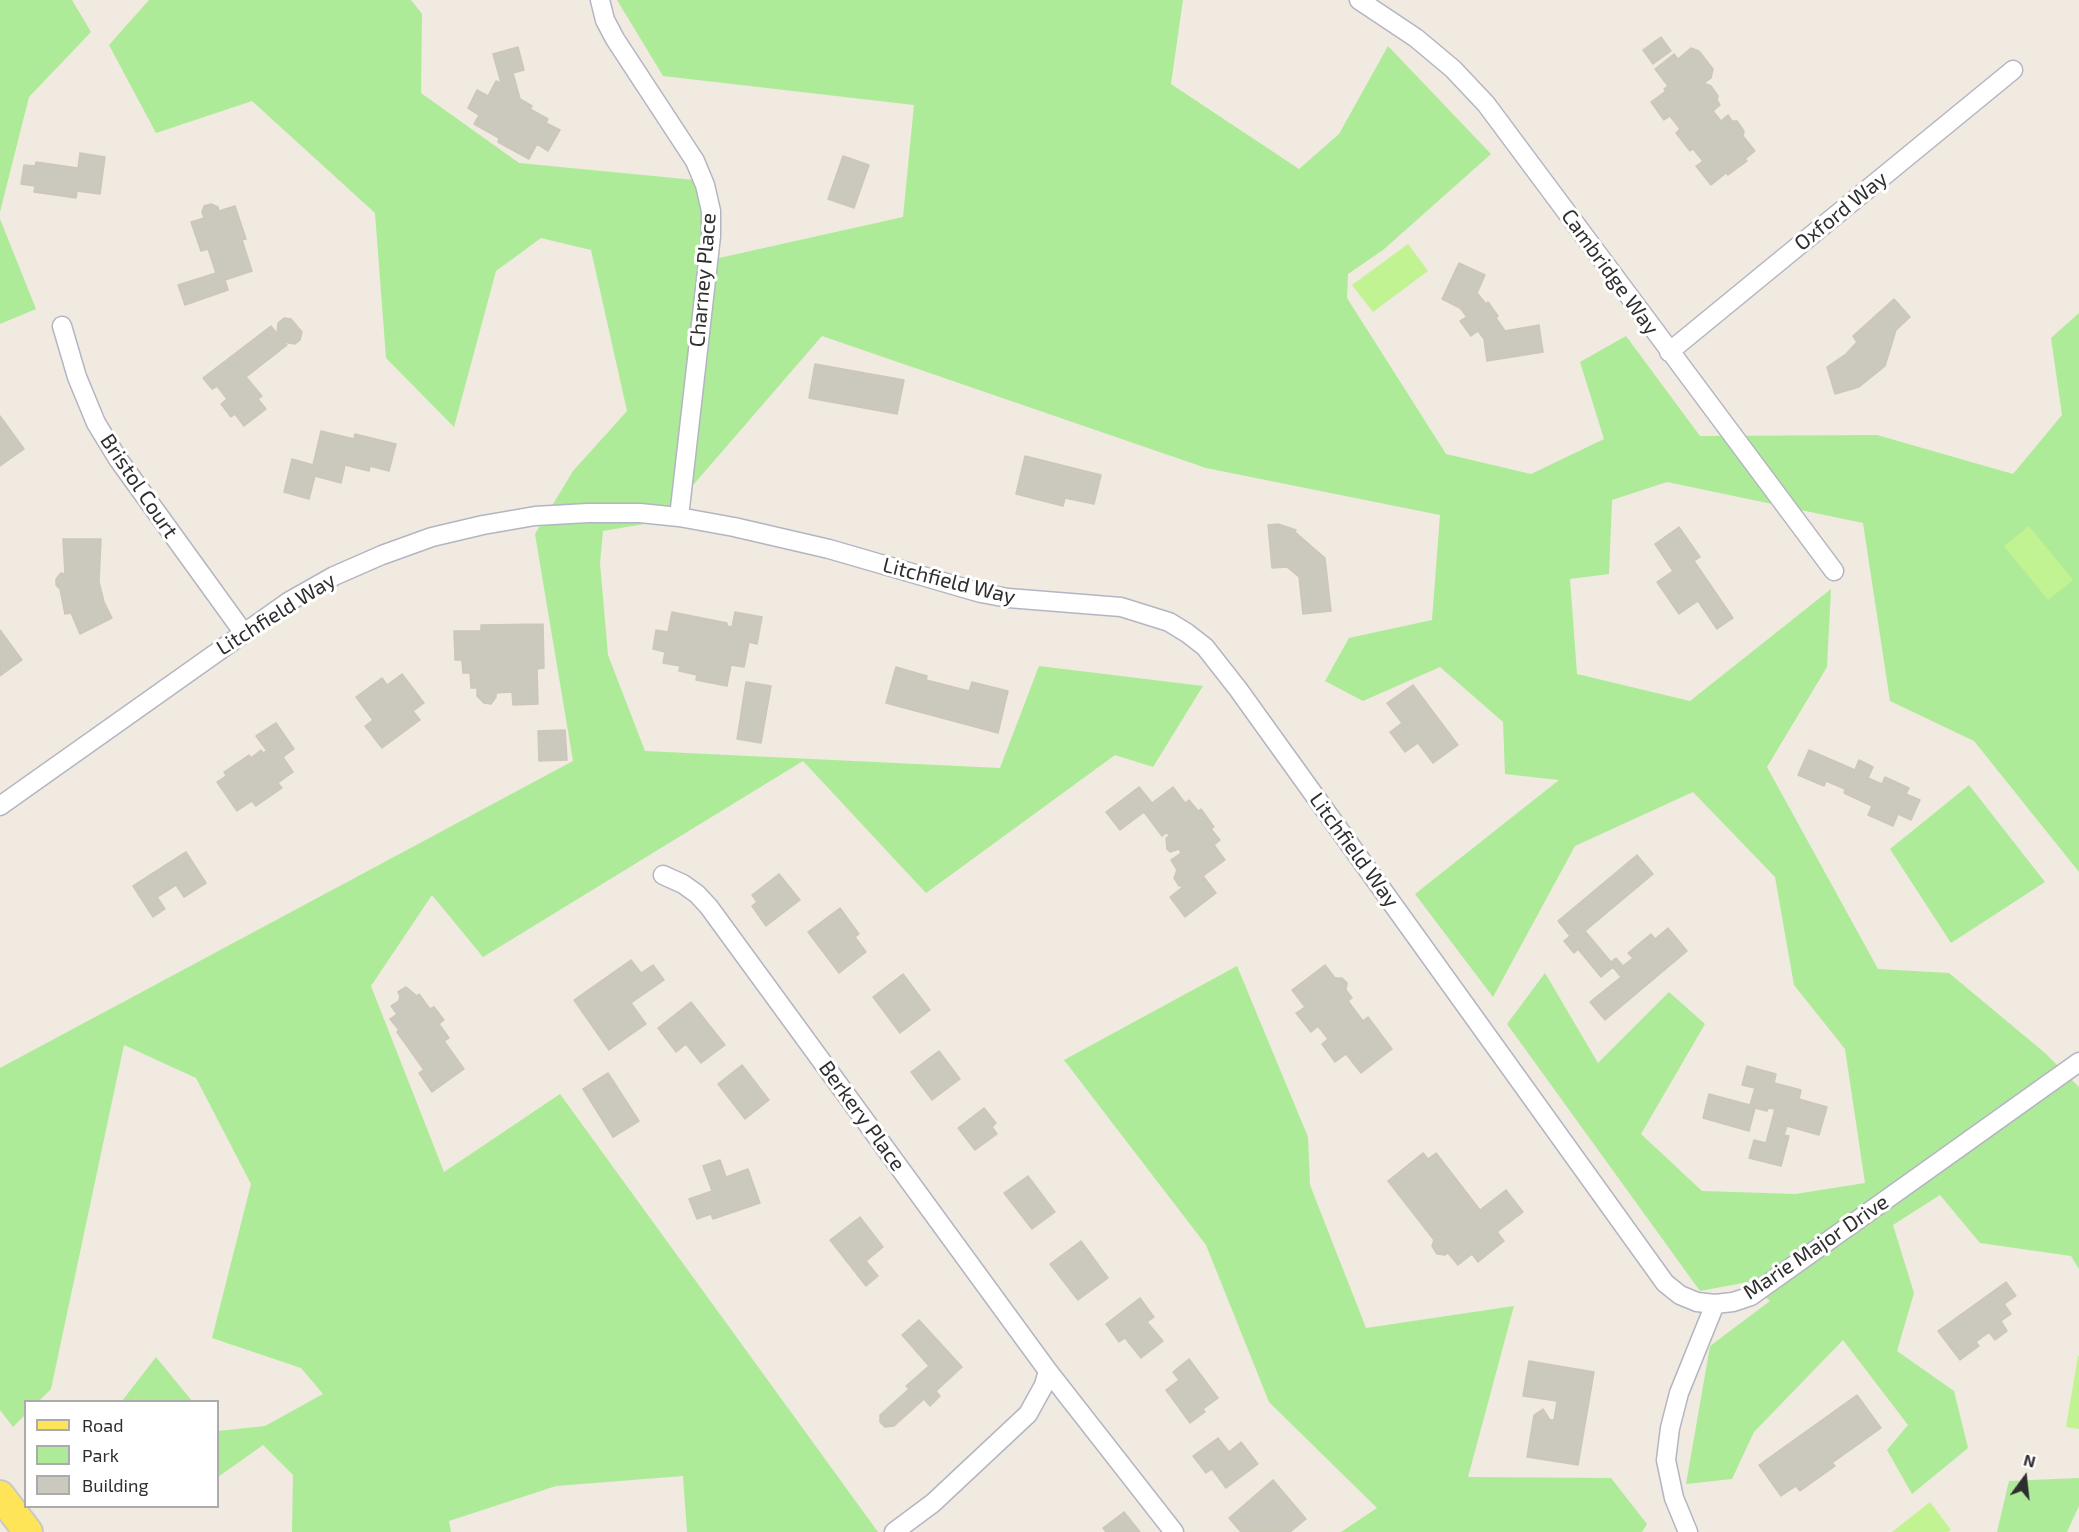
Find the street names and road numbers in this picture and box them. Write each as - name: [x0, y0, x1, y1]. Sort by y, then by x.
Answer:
- street label: Oxford Way: [1790, 166, 1892, 256]
- street label: Cambridge Way: [1556, 204, 1664, 340]
- street label: Charney Place: [685, 212, 721, 348]
- street label: Bristol Court: [95, 429, 183, 543]
- street label: Litchfield Way: [880, 552, 1018, 610]
- street label: Litchfield Way: [212, 567, 340, 661]
- street label: Litchfield Way: [1304, 788, 1404, 912]
- street label: Berkery Place: [814, 1056, 910, 1176]
- street label: Marie Major Drive: [1739, 1189, 1893, 1305]

